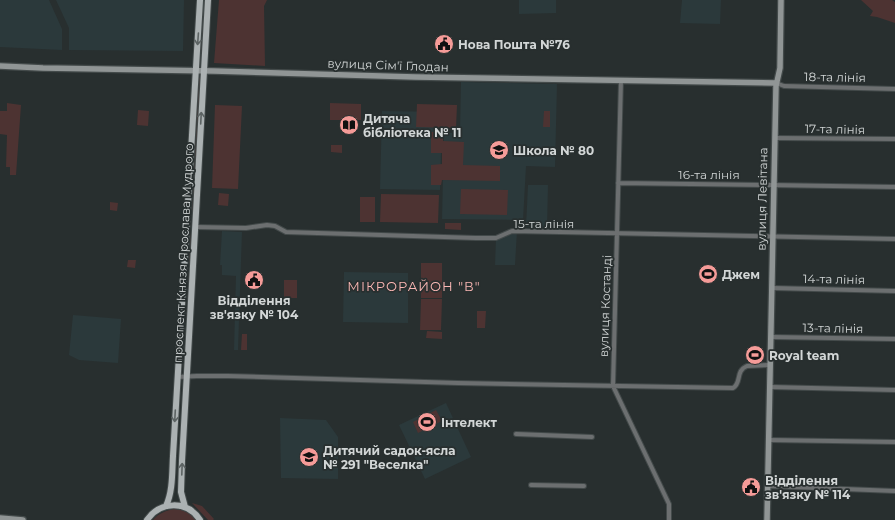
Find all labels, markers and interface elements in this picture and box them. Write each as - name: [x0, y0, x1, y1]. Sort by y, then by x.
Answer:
- one-way arrow: [194, 32, 201, 45]
- public building icon: Нова Пошта №76: [433, 33, 455, 55]
- place label: Нова Пошта №76: [458, 37, 570, 52]
- street label: вулиця Сім'ї Глодан: [327, 55, 449, 75]
- street label: 18-та лінія: [804, 69, 866, 85]
- place label: Дитяча бібліотека № 11: [363, 111, 462, 140]
- one-way arrow: [198, 112, 205, 125]
- library icon: Дитяча бібліотека № 11: [338, 114, 360, 136]
- street label: 17-та лінія: [805, 121, 865, 137]
- school or university icon: Школа № 80: [488, 139, 510, 161]
- street label: проспект Князя Ярослава Мудрого: [170, 142, 196, 363]
- place label: Школа № 80: [513, 143, 594, 158]
- street label: вулиця Левітана: [754, 147, 770, 251]
- street label: 16-та лінія: [678, 167, 740, 182]
- street label: 15-та лінія: [514, 216, 574, 231]
- street label: вулиця Костанді: [596, 255, 614, 357]
- sports icon: Джем: [697, 263, 719, 285]
- place label: Джем: [722, 267, 760, 282]
- public building icon: Відділення зв'язку № 104: [243, 269, 265, 291]
- street label: 14-та лінія: [803, 271, 865, 287]
- district label: МІКРОРАЙОН "В": [347, 278, 481, 294]
- place label: Відділення зв'язку № 104: [210, 293, 299, 322]
- street label: 13-та лінія: [802, 320, 864, 336]
- sports icon: Royal team: [744, 344, 766, 366]
- place label: Royal team: [769, 348, 839, 363]
- one-way arrow: [172, 409, 179, 422]
- sports icon: Інтелект: [416, 411, 438, 433]
- place label: Інтелект: [441, 415, 498, 430]
- place label: Дитячий садок-ясла № 291 "Веселка": [323, 443, 456, 472]
- school or university icon: Дитячий садок-ясла № 291 "Веселка": [298, 446, 320, 468]
- one-way arrow: [178, 463, 186, 476]
- place label: Відділення зв'язку № 114: [765, 473, 851, 502]
- public building icon: Відділення зв'язку № 114: [740, 476, 762, 498]

